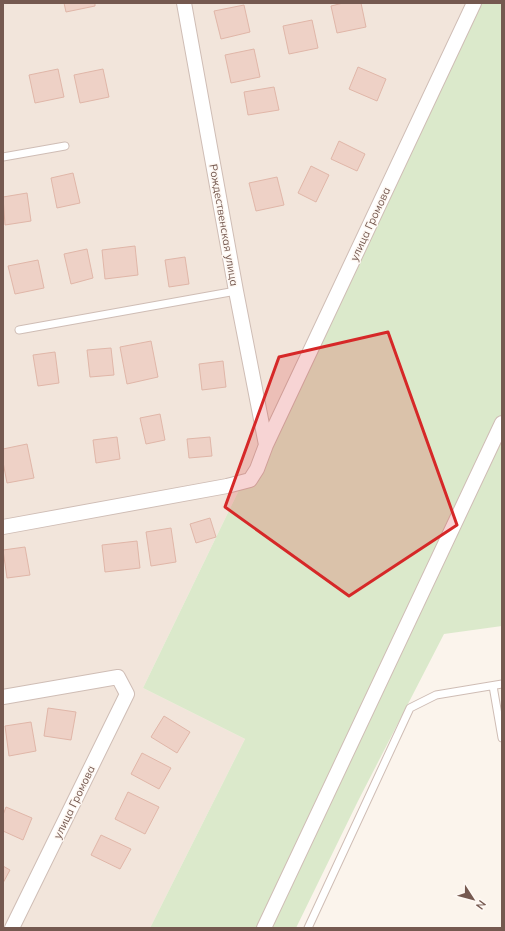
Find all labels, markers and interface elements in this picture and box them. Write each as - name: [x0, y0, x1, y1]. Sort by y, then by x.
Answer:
- street label: Рождественская улица: [206, 163, 242, 287]
- street label: улица Громова: [347, 185, 393, 263]
- street label: улица Громова: [50, 763, 98, 841]
- north arrow: [453, 879, 493, 919]
- text: N: [473, 897, 489, 912]

